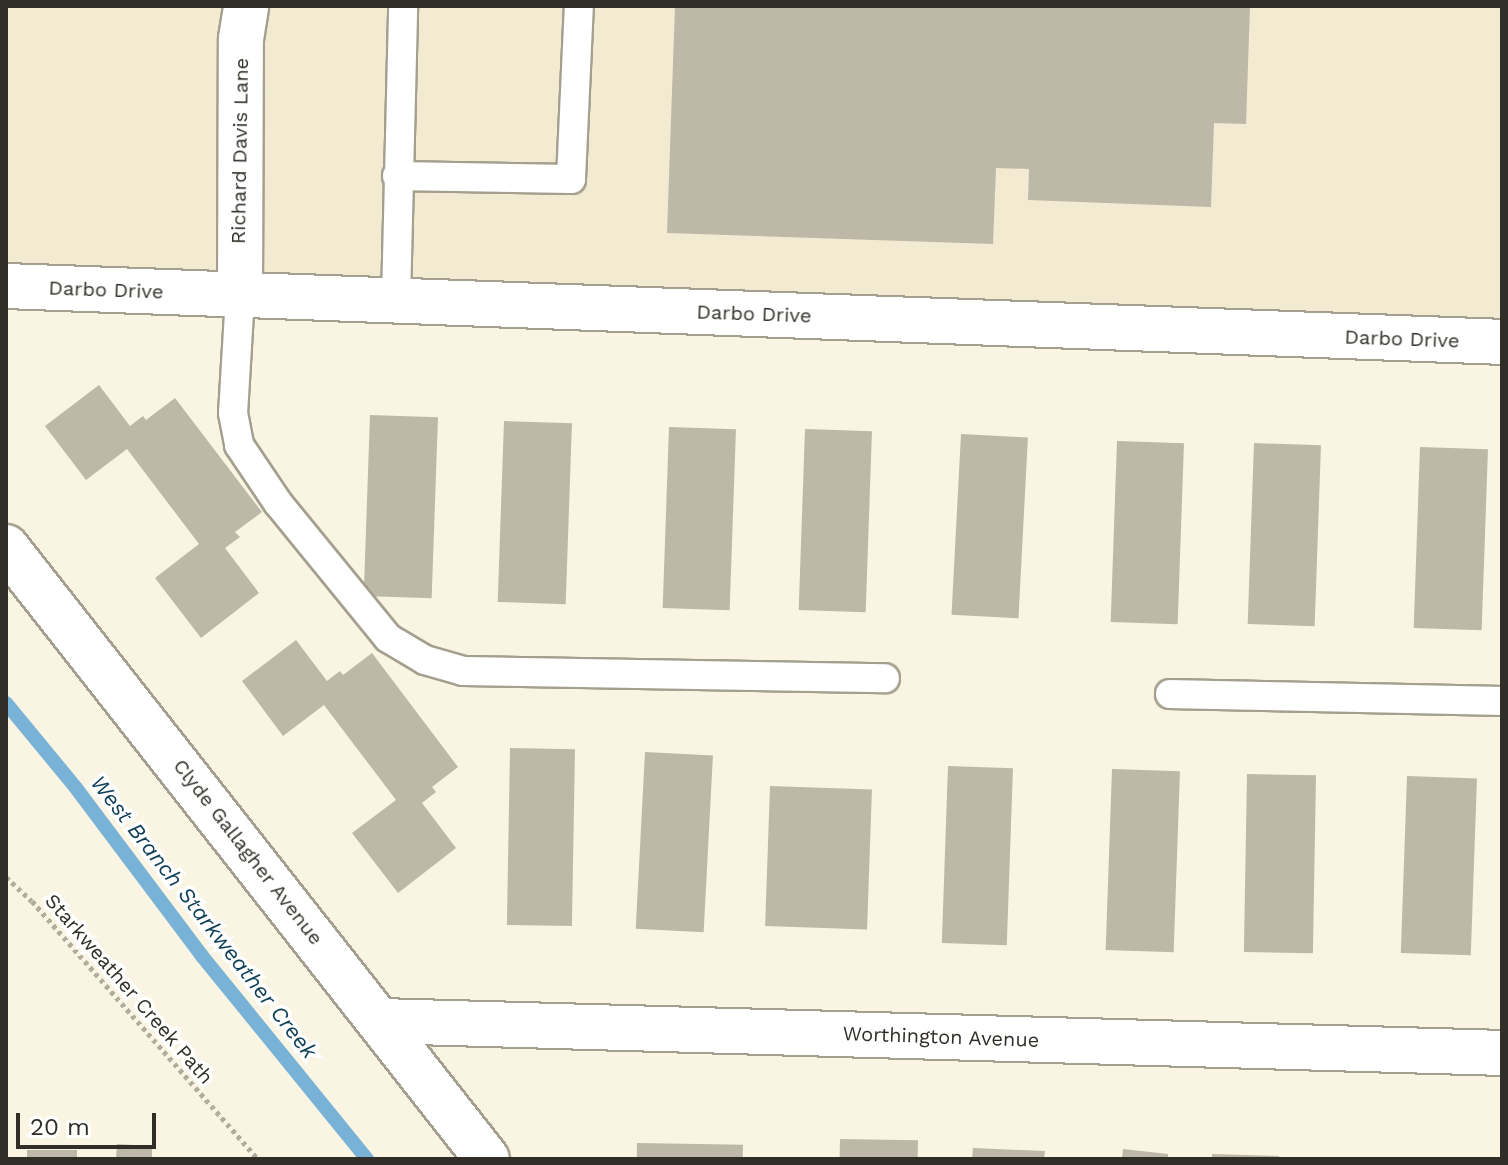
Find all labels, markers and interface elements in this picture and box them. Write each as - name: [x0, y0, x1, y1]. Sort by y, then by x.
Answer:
- street label: Richard Davis Lane: [226, 58, 254, 244]
- street label: Darbo Drive: [48, 276, 164, 304]
- street label: Darbo Drive: [696, 300, 812, 328]
- street label: Darbo Drive: [1344, 325, 1460, 353]
- street label: Clyde Gallagher Avenue: [168, 754, 328, 950]
- water label: West Branch Starkweather Creek: [85, 770, 323, 1064]
- street label: Starkweather Creek Path: [40, 889, 218, 1089]
- street label: Worthington Avenue: [842, 1022, 1040, 1052]
- scale bar: [20, 1097, 160, 1147]
- text: 20 m: [30, 1113, 90, 1141]

